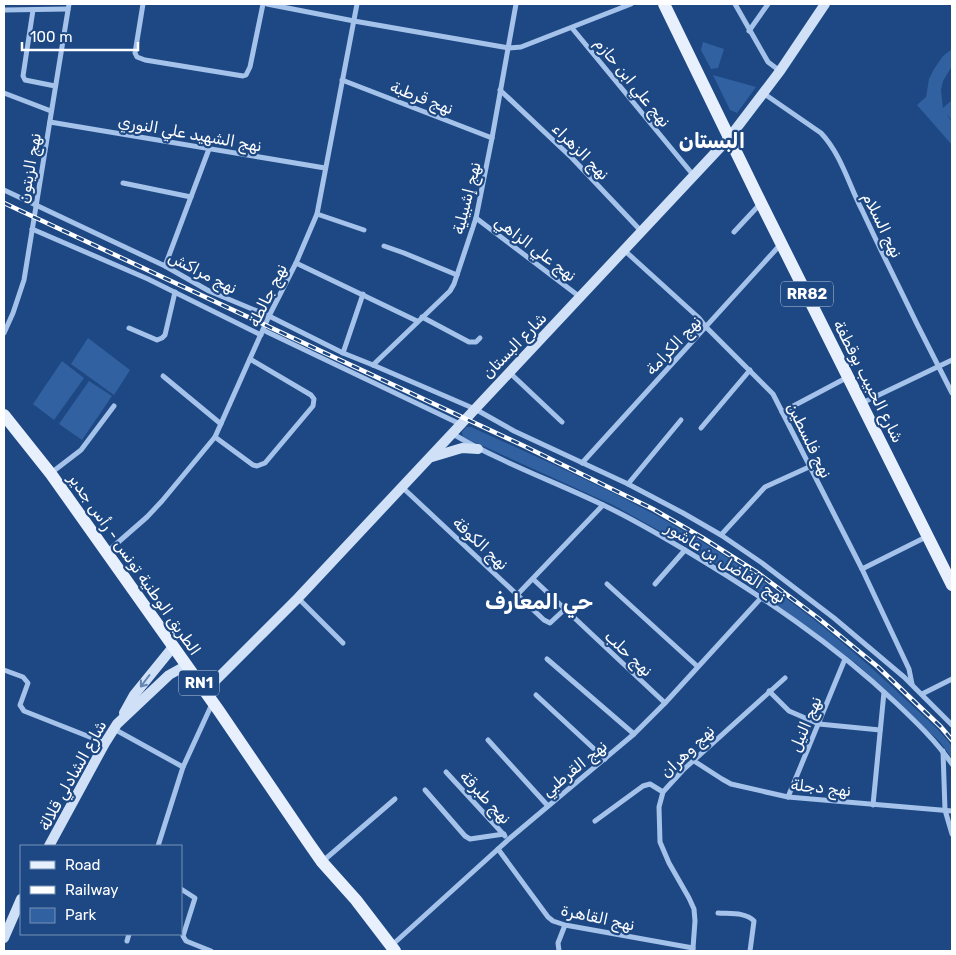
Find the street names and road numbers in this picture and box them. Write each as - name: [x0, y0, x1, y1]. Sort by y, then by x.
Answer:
- street label: نهج علي ابن حازم: [588, 34, 675, 133]
- street label: نهج قرطبة: [387, 77, 456, 120]
- street label: نهج الشهيد علي النوري: [116, 111, 263, 158]
- street label: نهج الزهراء: [547, 119, 613, 185]
- street label: نهج الزيتون: [14, 131, 47, 205]
- street label: نهج إشبيلية: [448, 160, 487, 237]
- street label: نهج السلام: [857, 190, 906, 262]
- street label: نهج علي الزاهي: [489, 212, 580, 288]
- street label: نهج مراكش: [164, 247, 240, 300]
- street label: نهج جالطة: [244, 260, 293, 331]
- road number: RR82: [781, 282, 833, 306]
- street label: شارع البستان: [478, 308, 552, 384]
- street label: نهج الكرامة: [641, 312, 707, 380]
- street label: شارع الحبيب بوقطفة: [828, 317, 908, 447]
- street label: نهج فلسطين: [781, 399, 836, 482]
- street label: الطريق الوطنية تونس - رأس جدير: [63, 469, 205, 659]
- street label: نهج الكوفة: [448, 513, 512, 575]
- street label: نهج الفاضل بن عاشور: [660, 517, 789, 609]
- street label: نهج حلب: [599, 626, 657, 682]
- road number: RN1: [179, 670, 219, 696]
- street label: نهج النيل: [785, 694, 827, 756]
- street label: شارع الشادلي قلالة: [34, 717, 113, 835]
- street label: نهج وهران: [656, 721, 720, 783]
- street label: نهج القرطبي: [538, 736, 613, 803]
- street label: نهج طبرقة: [455, 767, 515, 829]
- street label: نهج دجلة: [790, 775, 852, 802]
- street label: نهج القاهرة: [559, 900, 637, 937]

